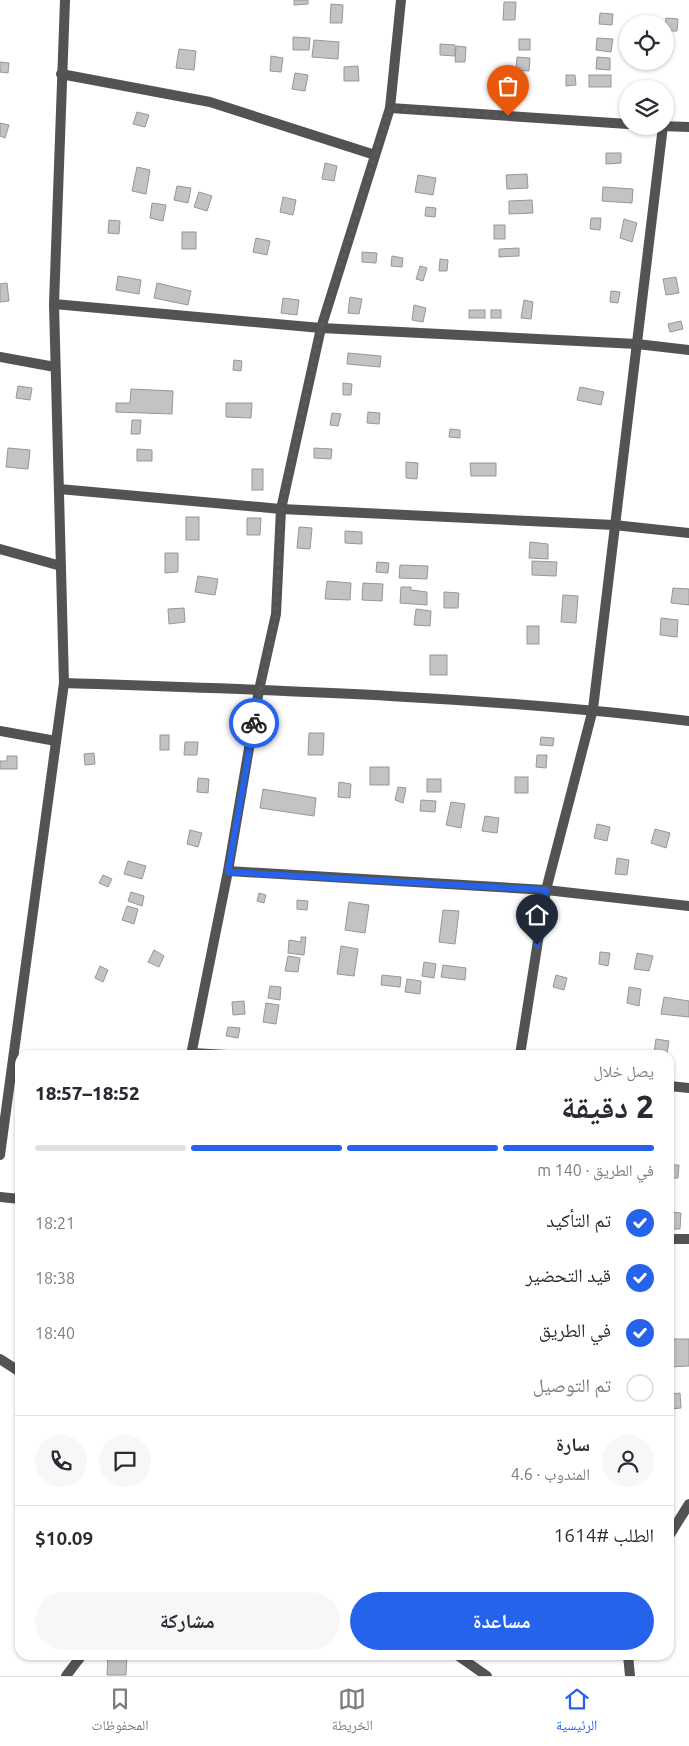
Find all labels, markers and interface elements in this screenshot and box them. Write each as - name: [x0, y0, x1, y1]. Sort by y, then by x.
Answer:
- map controls: [619, 15, 674, 135]
- button: locate: [619, 15, 674, 70]
- pin: [487, 65, 529, 116]
- icon: bag: [494, 72, 522, 100]
- button: layers: [619, 80, 674, 135]
- courier: [229, 698, 279, 748]
- icon: bike: [240, 709, 268, 737]
- pin: [516, 894, 558, 945]
- icon: home: [523, 901, 551, 929]
- text: يصل خلال: [593, 1062, 654, 1080]
- text: 18:52–18:57: [35, 1082, 140, 1104]
- text: 2 دقيقة: [561, 1088, 654, 1124]
- text: في الطريق · 140 m: [537, 1161, 654, 1179]
- text: تم التأكيد: [546, 1209, 611, 1231]
- icon: check: [626, 1209, 654, 1237]
- text: 18:21: [35, 1214, 75, 1232]
- text: قيد التحضير: [525, 1264, 611, 1286]
- icon: check: [626, 1264, 654, 1292]
- text: 18:38: [35, 1269, 75, 1287]
- text: في الطريق: [539, 1319, 611, 1341]
- icon: check: [626, 1319, 654, 1347]
- text: 18:40: [35, 1324, 75, 1342]
- text: تم التوصيل: [533, 1374, 611, 1396]
- text: سارة: [556, 1433, 590, 1455]
- button: phone: [35, 1435, 87, 1487]
- button: chat: [99, 1435, 151, 1487]
- button: person: [602, 1435, 654, 1487]
- text: المندوب · 4.6: [511, 1465, 590, 1483]
- text: الطلب #1614: [554, 1524, 654, 1546]
- text: $10.09: [35, 1527, 93, 1549]
- button: مشاركة: [35, 1592, 340, 1650]
- button: مساعدة: [350, 1592, 654, 1650]
- tab: المحفوظات: [92, 1685, 149, 1739]
- tab: الخريطة: [332, 1685, 373, 1739]
- tab: الرئيسية: [556, 1685, 597, 1739]

